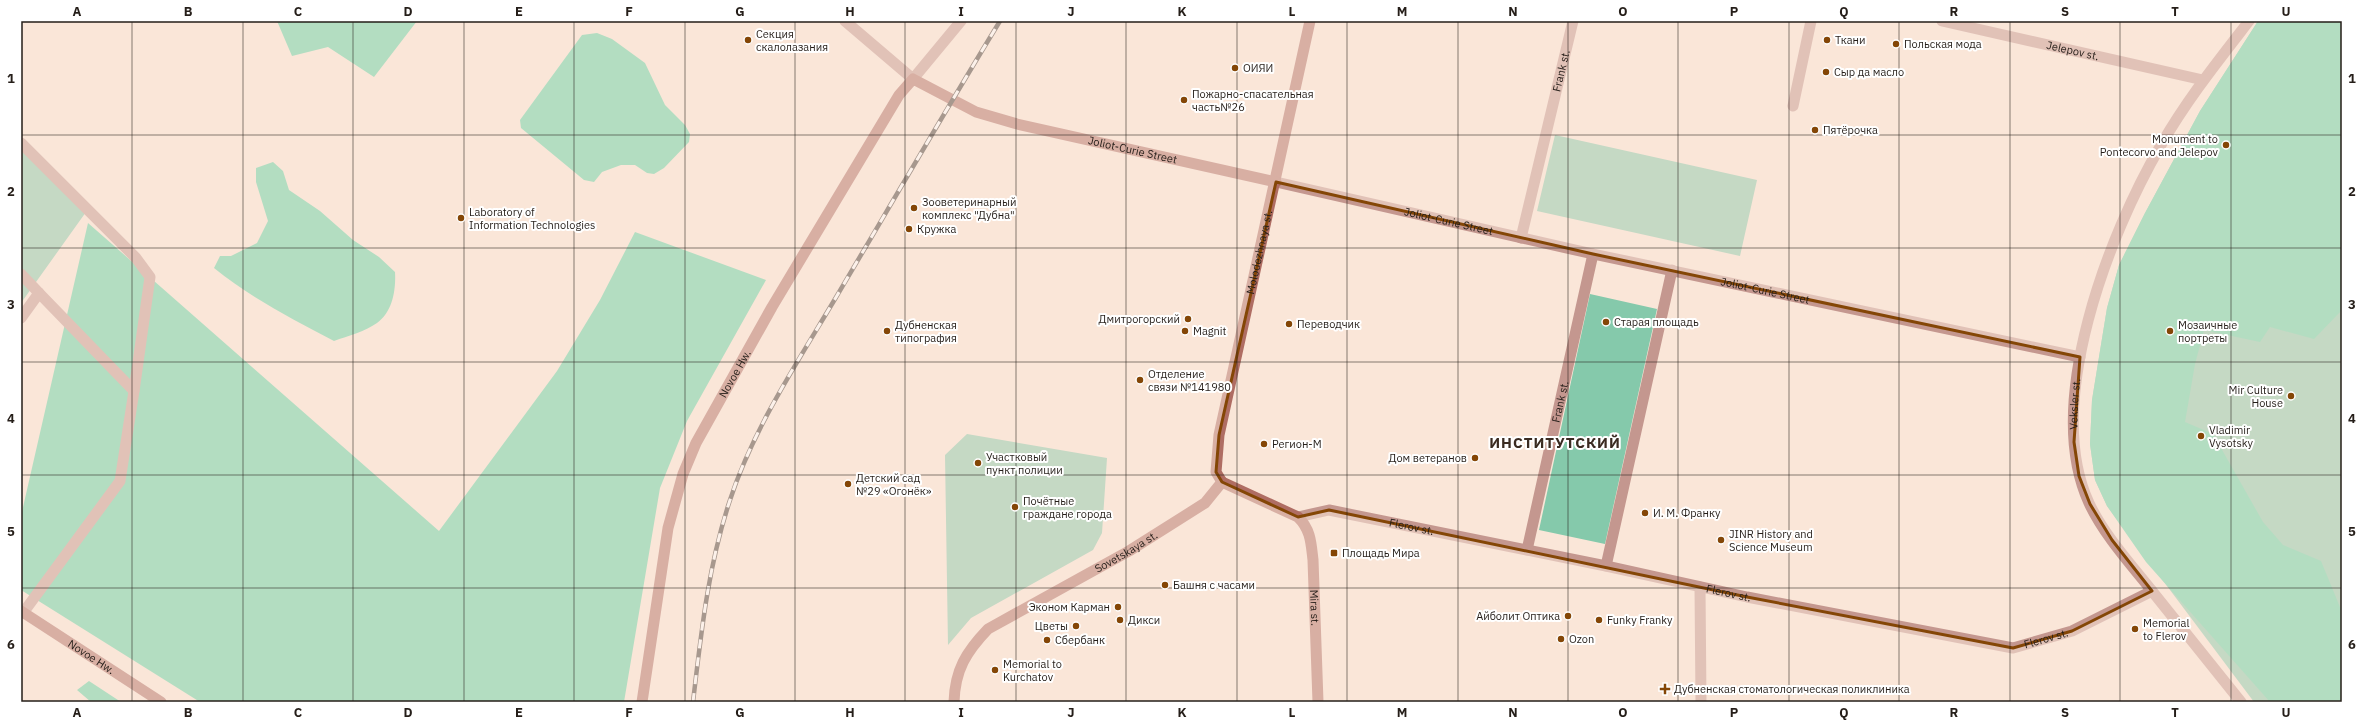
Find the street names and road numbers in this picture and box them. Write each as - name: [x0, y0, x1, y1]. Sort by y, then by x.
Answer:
- street label: Jelepov st.: [2045, 38, 2100, 63]
- street label: Frank st.: [1549, 48, 1573, 93]
- street label: Joliot-Curie Street: [1087, 133, 1178, 167]
- street label: Joliot-Curie Street: [1403, 204, 1495, 238]
- street label: Molodezhnaya st.: [1243, 209, 1275, 296]
- street label: Joliot-Curie Street: [1719, 274, 1811, 307]
- street label: Novoe Hw.: [716, 347, 754, 400]
- street label: Veksler st.: [2066, 377, 2083, 430]
- street label: Frank st.: [1549, 379, 1572, 424]
- street label: Flerov st.: [1388, 515, 1435, 538]
- street label: Sovetskaya st.: [1092, 528, 1160, 576]
- street label: Flerov st.: [1705, 581, 1752, 605]
- street label: Mira st.: [1307, 589, 1322, 626]
- street label: Flerov st.: [2022, 625, 2070, 651]
- street label: Novoe Hw.: [65, 636, 117, 677]

